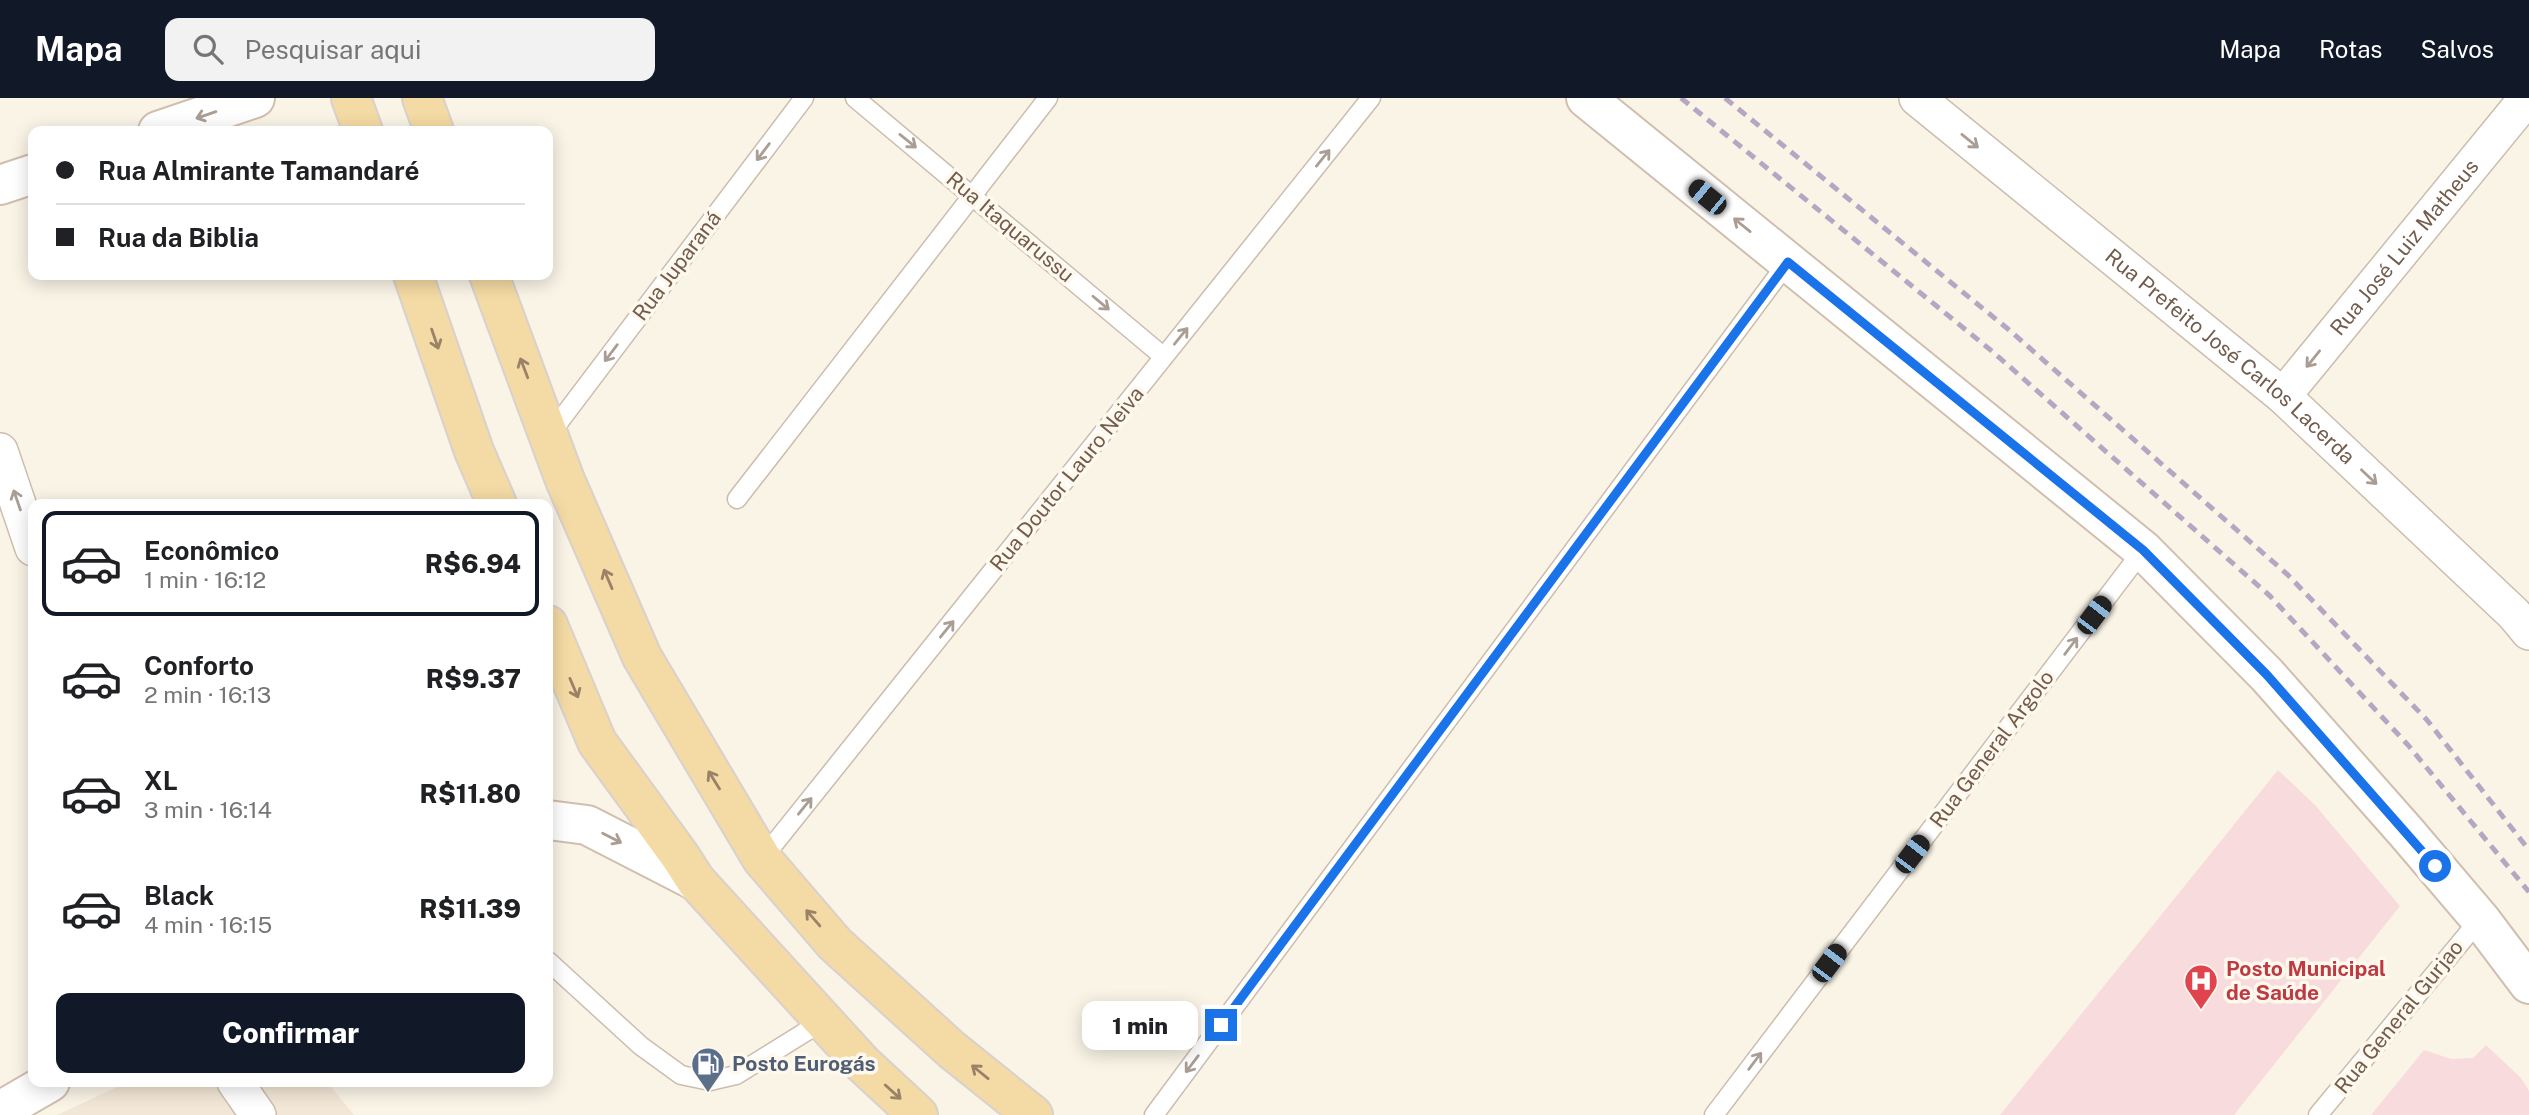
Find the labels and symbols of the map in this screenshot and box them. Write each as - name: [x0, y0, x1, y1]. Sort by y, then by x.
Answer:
- one-way arrow: [195, 109, 217, 122]
- one-way arrow: [899, 133, 917, 149]
- one-way arrow: [1961, 133, 1979, 149]
- one-way arrow: [755, 143, 770, 161]
- one-way arrow: [1315, 150, 1331, 168]
- street label: Rua José Luiz Matheus: [2325, 154, 2484, 340]
- street label: Rua Itaquarussu: [942, 166, 1079, 287]
- car: [1685, 176, 1730, 218]
- street label: Rua Juparaná: [627, 206, 726, 325]
- one-way arrow: [1734, 218, 1752, 233]
- street label: Rua Prefeito José Carlos Lacerda: [2100, 243, 2360, 469]
- one-way arrow: [1092, 295, 1110, 311]
- one-way arrow: [1173, 327, 1189, 345]
- one-way arrow: [430, 328, 443, 350]
- one-way arrow: [603, 343, 618, 362]
- one-way arrow: [2305, 350, 2321, 368]
- one-way arrow: [517, 358, 530, 380]
- street label: Rua Doutor Lauro Neiva: [985, 381, 1149, 576]
- one-way arrow: [2360, 468, 2377, 485]
- one-way arrow: [10, 489, 22, 511]
- one-way arrow: [601, 569, 614, 591]
- car: [2073, 592, 2116, 638]
- one-way arrow: [940, 620, 955, 638]
- one-way arrow: [2063, 637, 2078, 655]
- street label: Rua General Argolo: [1924, 665, 2059, 832]
- one-way arrow: [569, 676, 582, 698]
- one-way arrow: [707, 771, 721, 791]
- one-way arrow: [798, 798, 813, 816]
- one-way arrow: [602, 831, 622, 845]
- car: [1891, 831, 1934, 877]
- route start: [2419, 850, 2451, 882]
- one-way arrow: [805, 909, 821, 927]
- street label: Rua General Gurjao: [2329, 935, 2468, 1098]
- car: [1808, 940, 1851, 986]
- place label: Posto Municipal de Saúde: [2226, 956, 2386, 1005]
- hospital icon: Posto Municipal de Saúde: [2182, 962, 2220, 1011]
- callout: 1 min: [1081, 1000, 1196, 1049]
- route end: [1205, 1009, 1237, 1041]
- fuel station icon: Posto Eurogás: [689, 1045, 727, 1094]
- place label: Posto Eurogás: [732, 1051, 876, 1076]
- one-way arrow: [1748, 1052, 1763, 1070]
- one-way arrow: [1184, 1054, 1199, 1073]
- one-way arrow: [971, 1065, 989, 1080]
- one-way arrow: [884, 1084, 902, 1100]

